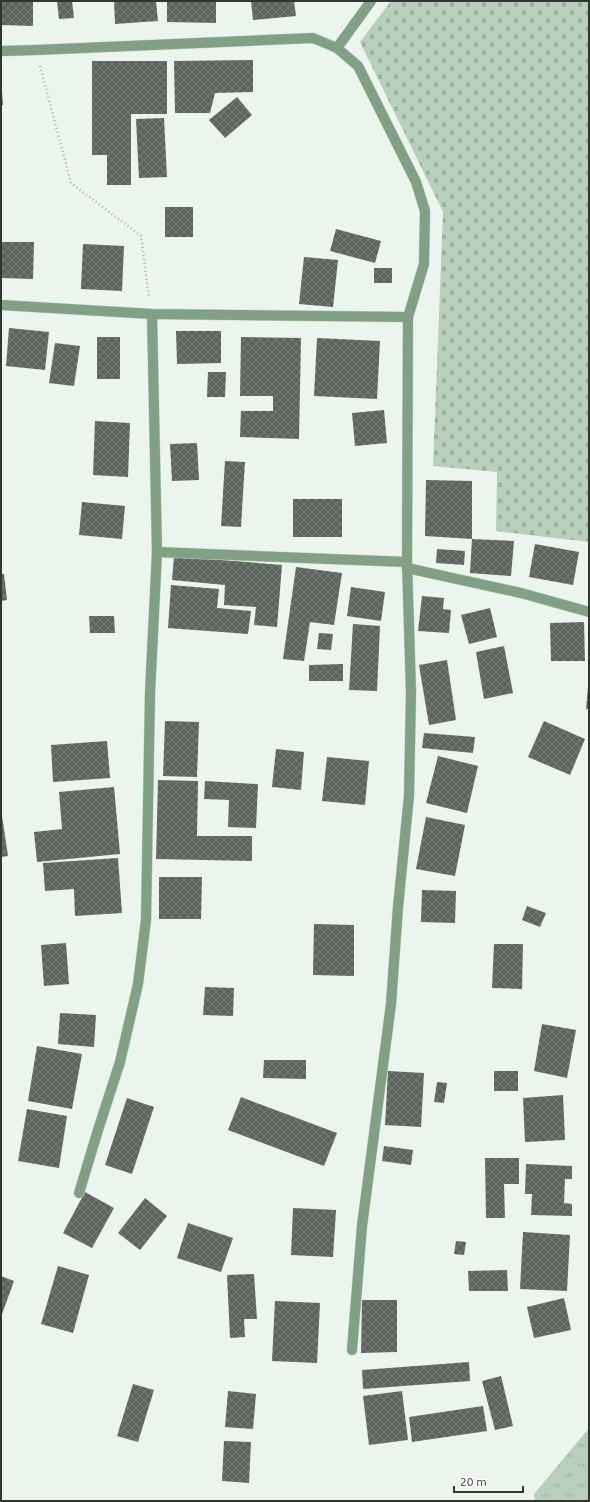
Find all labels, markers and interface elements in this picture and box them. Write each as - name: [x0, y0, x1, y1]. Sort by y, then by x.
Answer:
- scale bar: [454, 1468, 523, 1494]
- text: 20 m: [460, 1475, 487, 1488]

